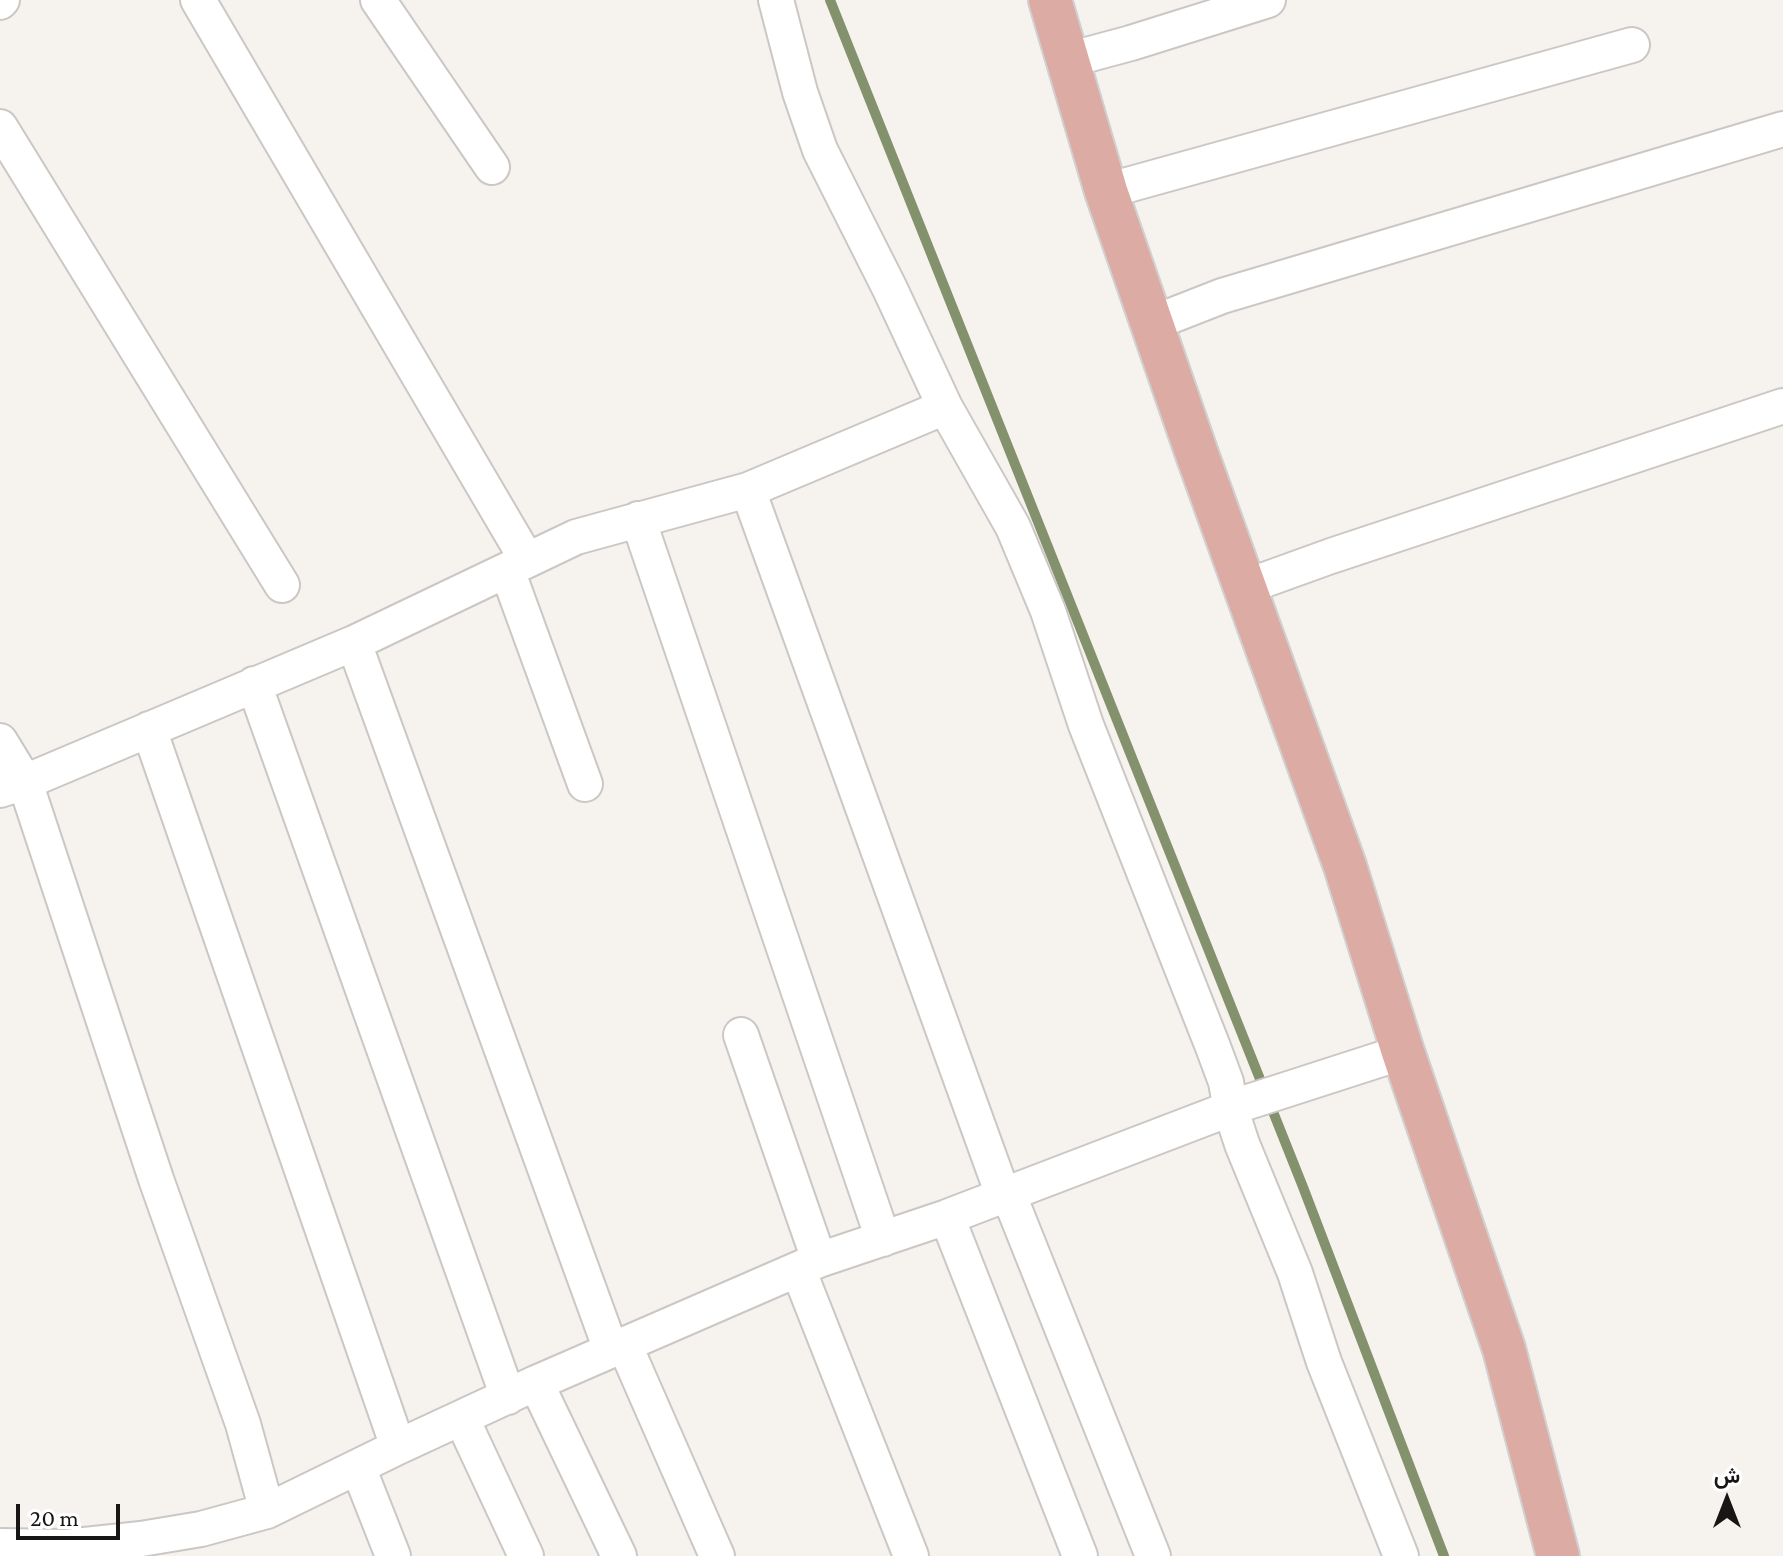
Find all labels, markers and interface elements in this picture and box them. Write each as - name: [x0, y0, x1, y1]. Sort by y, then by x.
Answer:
- north arrow: [1687, 1460, 1767, 1540]
- text: ش: [1714, 1463, 1740, 1488]
- scale bar: [20, 1488, 124, 1538]
- text: 20 m: [30, 1504, 79, 1531]

